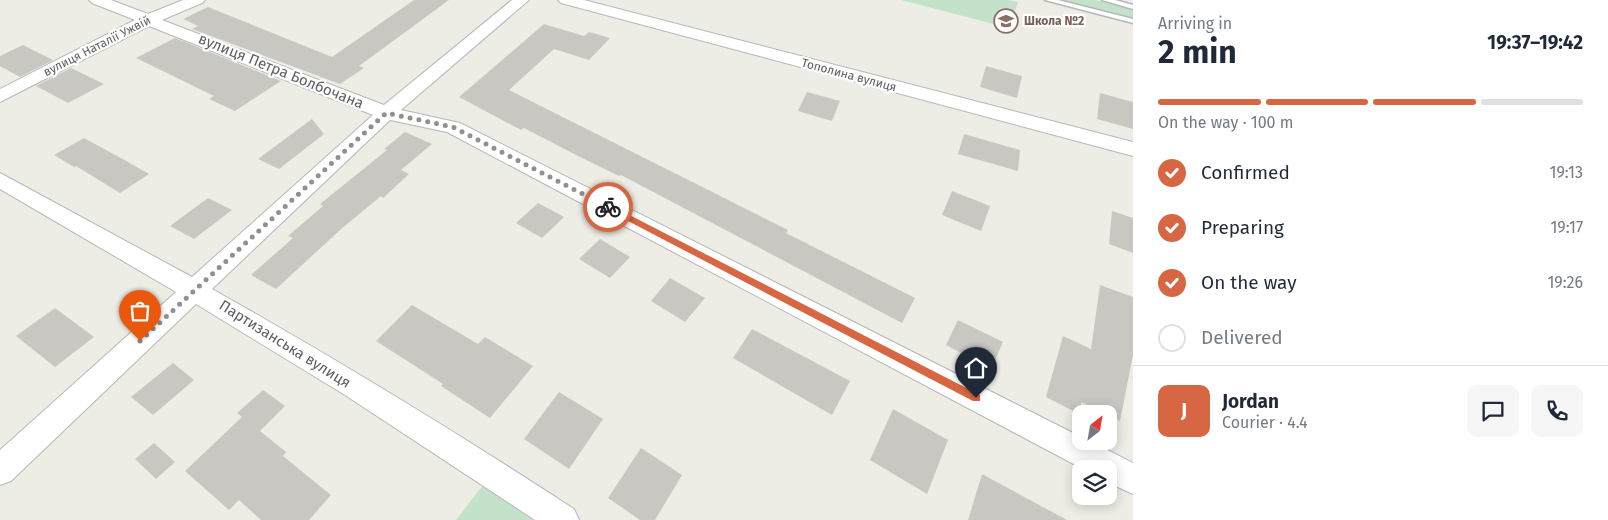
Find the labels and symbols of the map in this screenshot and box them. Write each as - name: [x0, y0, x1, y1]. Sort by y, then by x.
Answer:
- school or university icon: Школа №2: [993, 8, 1019, 34]
- street label: вулиця Наталії Ужвій: [41, 13, 153, 79]
- place label: Школа №2: [1024, 14, 1084, 28]
- street label: вулиця Петра Болбочана: [196, 30, 366, 112]
- street label: Тополина вулиця: [800, 56, 898, 94]
- courier: [583, 182, 633, 232]
- pin: [119, 290, 161, 341]
- street label: Партизанська вулиця: [216, 296, 354, 392]
- pin: [955, 347, 997, 398]
- north arrow: [1072, 405, 1118, 450]

